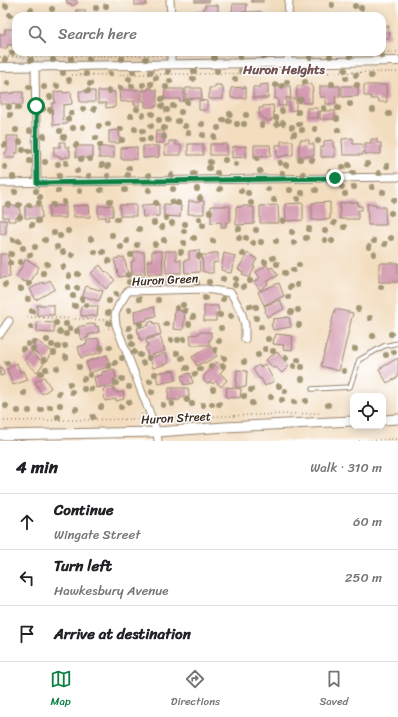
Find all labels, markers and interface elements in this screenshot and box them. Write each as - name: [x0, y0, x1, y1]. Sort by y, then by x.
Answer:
- search box: [12, 12, 386, 56]
- text: Search here: [58, 21, 137, 47]
- icon: search: [26, 23, 48, 45]
- district label: Huron Heights: [242, 58, 326, 81]
- route start: [27, 97, 45, 115]
- route end: [326, 169, 344, 187]
- street label: Huron Green: [131, 267, 199, 293]
- map controls: [350, 393, 386, 429]
- button: locate: [350, 393, 386, 429]
- street label: Huron Street: [140, 405, 212, 431]
- text: 4 min: [16, 452, 58, 482]
- text: Walk · 310 m: [310, 456, 382, 479]
- text: Continue: [54, 497, 114, 523]
- text: 60 m: [353, 510, 382, 533]
- icon: ahead: [16, 511, 38, 533]
- text: Wingate Street: [54, 523, 140, 546]
- text: Turn left: [54, 553, 112, 579]
- text: 250 m: [345, 566, 382, 589]
- icon: left: [16, 567, 38, 589]
- text: Hawkesbury Avenue: [54, 579, 169, 602]
- text: Arrive at destination: [54, 621, 191, 647]
- icon: arrive: [16, 623, 38, 645]
- tab: Map: [50, 668, 72, 711]
- tab: Directions: [171, 668, 220, 711]
- tab: Saved: [319, 668, 348, 711]

